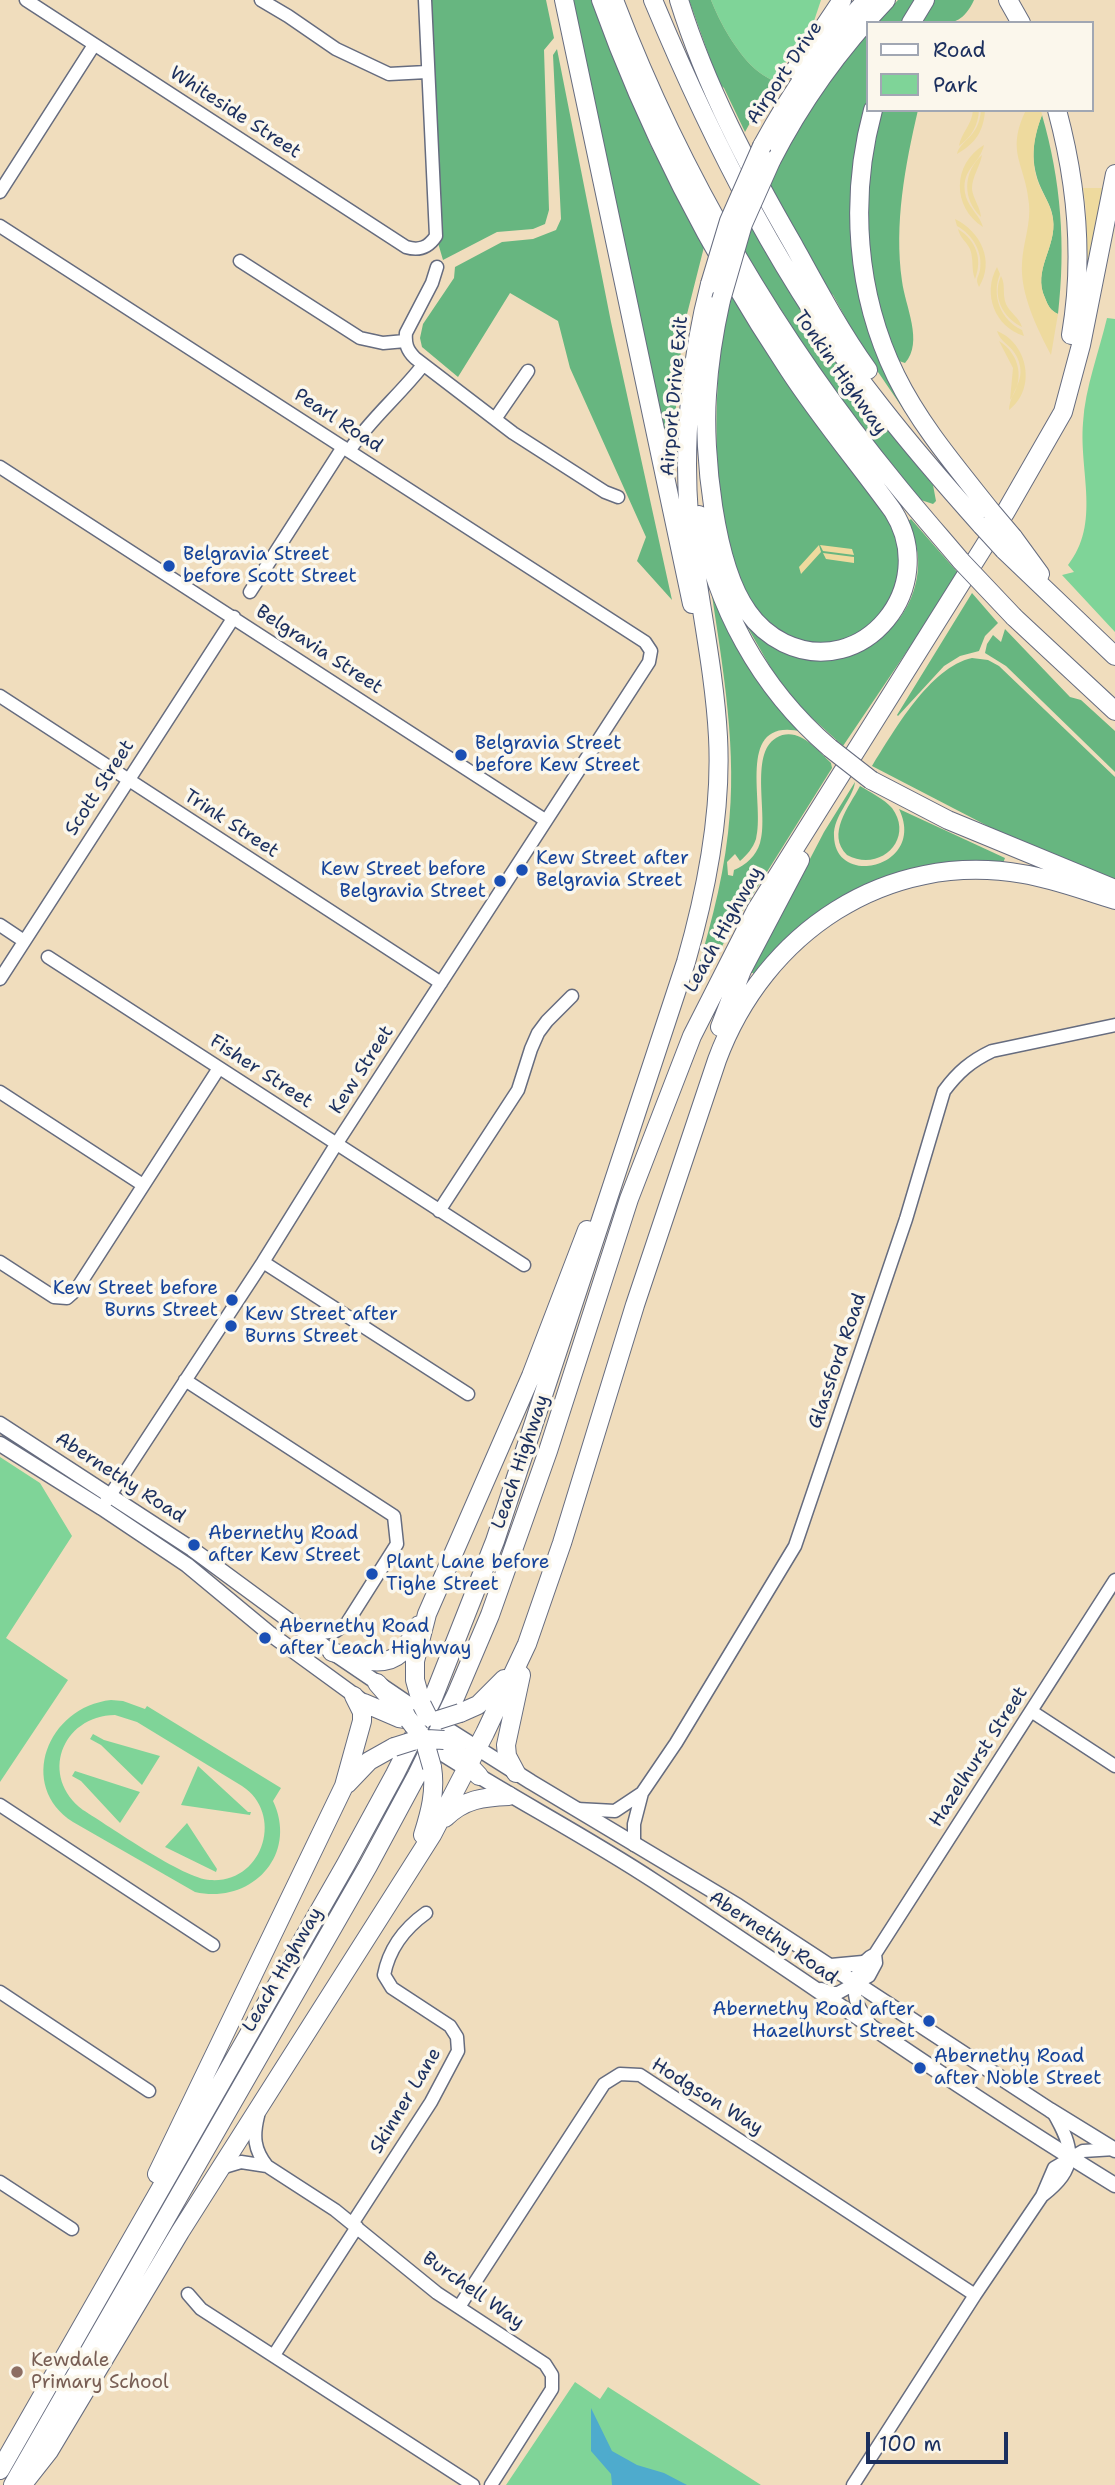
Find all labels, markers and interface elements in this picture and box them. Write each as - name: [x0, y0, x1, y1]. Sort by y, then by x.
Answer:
- street label: Airport Drive: [742, 17, 828, 129]
- legend: [866, 21, 1094, 112]
- text: Road: [933, 36, 986, 64]
- street label: Whiteside Street: [165, 62, 305, 164]
- text: Park: [933, 71, 978, 99]
- street label: Tonkin Highway: [789, 306, 891, 440]
- street label: Airport Drive Exit: [657, 315, 693, 477]
- street label: Pearl Road: [290, 384, 386, 458]
- place label: Belgravia Street before Scott Street: [183, 544, 357, 588]
- marker: Belgravia Street before Scott Street: [161, 558, 177, 574]
- street label: Belgravia Street: [251, 601, 387, 699]
- place label: Belgravia Street before Kew Street: [475, 733, 640, 777]
- street label: Scott Street: [61, 736, 139, 840]
- marker: Belgravia Street before Kew Street: [453, 747, 469, 763]
- street label: Trink Street: [179, 785, 283, 863]
- place label: Kew Street after Belgravia Street: [536, 848, 689, 892]
- place label: Kew Street before Belgravia Street: [321, 859, 486, 903]
- marker: Kew Street after Belgravia Street: [514, 862, 530, 878]
- street label: Leach Highway: [680, 863, 768, 997]
- marker: Kew Street before Belgravia Street: [492, 873, 508, 889]
- street label: Kew Street: [325, 1022, 399, 1118]
- street label: Fisher Street: [205, 1030, 317, 1114]
- place label: Kew Street before Burns Street: [53, 1278, 218, 1322]
- street label: Glassford Road: [804, 1290, 872, 1432]
- marker: Kew Street before Burns Street: [224, 1292, 240, 1308]
- place label: Kew Street after Burns Street: [245, 1304, 398, 1348]
- marker: Kew Street after Burns Street: [223, 1318, 239, 1334]
- street label: Leach Highway: [487, 1392, 555, 1532]
- street label: Abernethy Road: [51, 1427, 189, 1529]
- place label: Abernethy Road after Kew Street: [208, 1523, 361, 1567]
- marker: Abernethy Road after Kew Street: [186, 1537, 202, 1553]
- place label: Plant Lane before Tighe Street: [386, 1552, 550, 1596]
- marker: Plant Lane before Tighe Street: [364, 1566, 380, 1582]
- place label: Abernethy Road after Leach Highway: [279, 1616, 471, 1660]
- marker: Abernethy Road after Leach Highway: [257, 1630, 273, 1646]
- street label: Hazelhurst Street: [925, 1682, 1033, 1832]
- street label: Abernethy Road: [704, 1887, 842, 1989]
- street label: Leach Highway: [238, 1904, 328, 2036]
- place label: Abernethy Road after Hazelhurst Street: [713, 1999, 915, 2043]
- marker: Abernethy Road after Hazelhurst Street: [921, 2013, 937, 2029]
- street label: Skinner Lane: [365, 2044, 447, 2158]
- place label: Abernethy Road after Noble Street: [934, 2046, 1102, 2090]
- street label: Hodgson Way: [647, 2054, 767, 2140]
- marker: Abernethy Road after Noble Street: [912, 2060, 928, 2076]
- street label: Burchell Way: [418, 2247, 528, 2335]
- place label: Kewdale Primary School: [31, 2350, 169, 2394]
- marker: Kewdale Primary School: [9, 2364, 25, 2380]
- scale bar: [870, 2418, 1012, 2462]
- text: 100 m: [879, 2430, 942, 2458]

